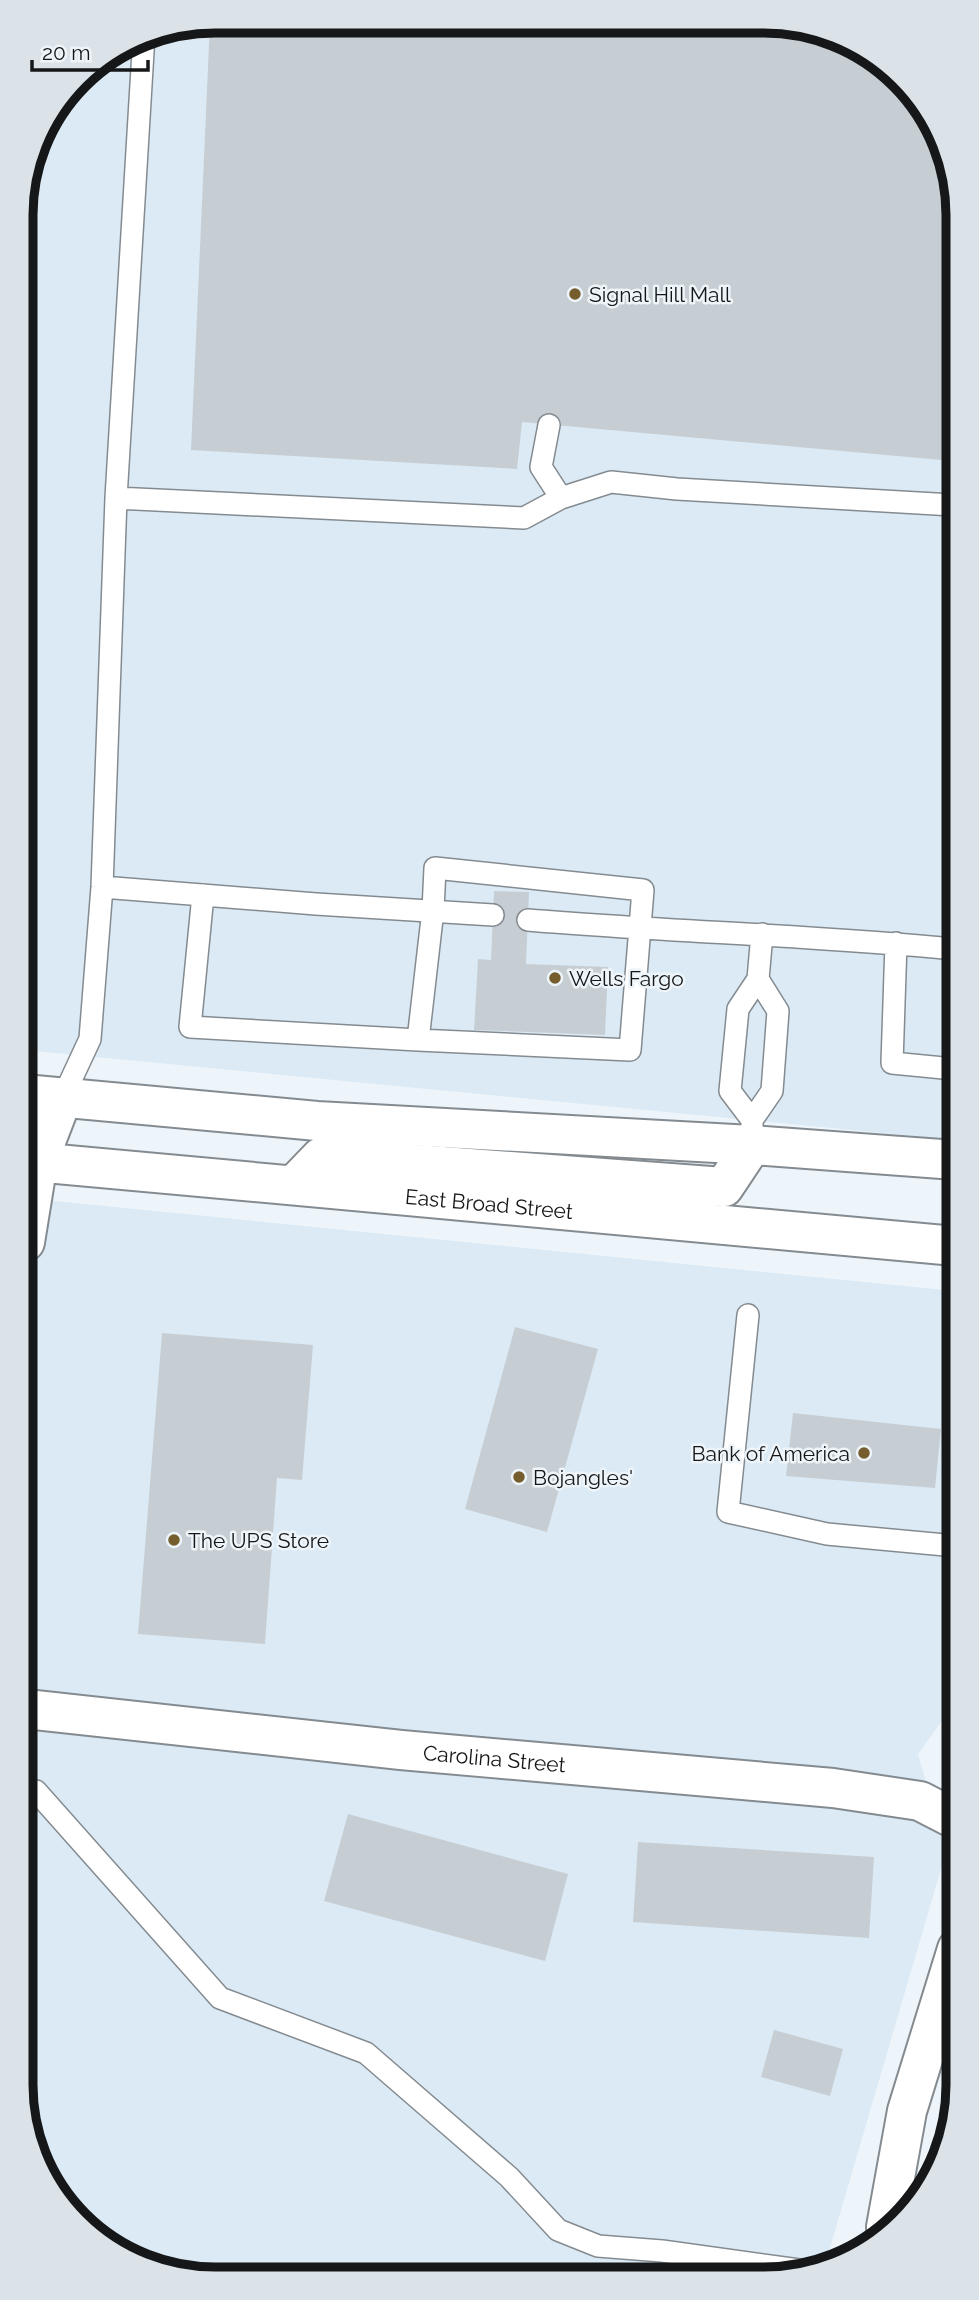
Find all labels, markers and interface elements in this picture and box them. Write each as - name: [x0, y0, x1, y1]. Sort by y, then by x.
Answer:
- scale bar: [32, 28, 147, 72]
- text: 20 m: [42, 40, 90, 65]
- place label: Signal Hill Mall: [589, 282, 731, 307]
- marker: Signal Hill Mall: [567, 286, 583, 302]
- place label: Wells Fargo: [569, 966, 684, 991]
- marker: Wells Fargo: [547, 970, 563, 986]
- street label: East Broad Street: [404, 1183, 574, 1224]
- place label: Bank of America: [692, 1441, 850, 1466]
- marker: Bank of America: [856, 1445, 872, 1461]
- place label: Bojangles': [533, 1465, 633, 1490]
- marker: Bojangles': [511, 1469, 527, 1485]
- place label: The UPS Store: [188, 1528, 329, 1553]
- marker: The UPS Store: [166, 1532, 182, 1548]
- street label: Carolina Street: [422, 1739, 567, 1777]

